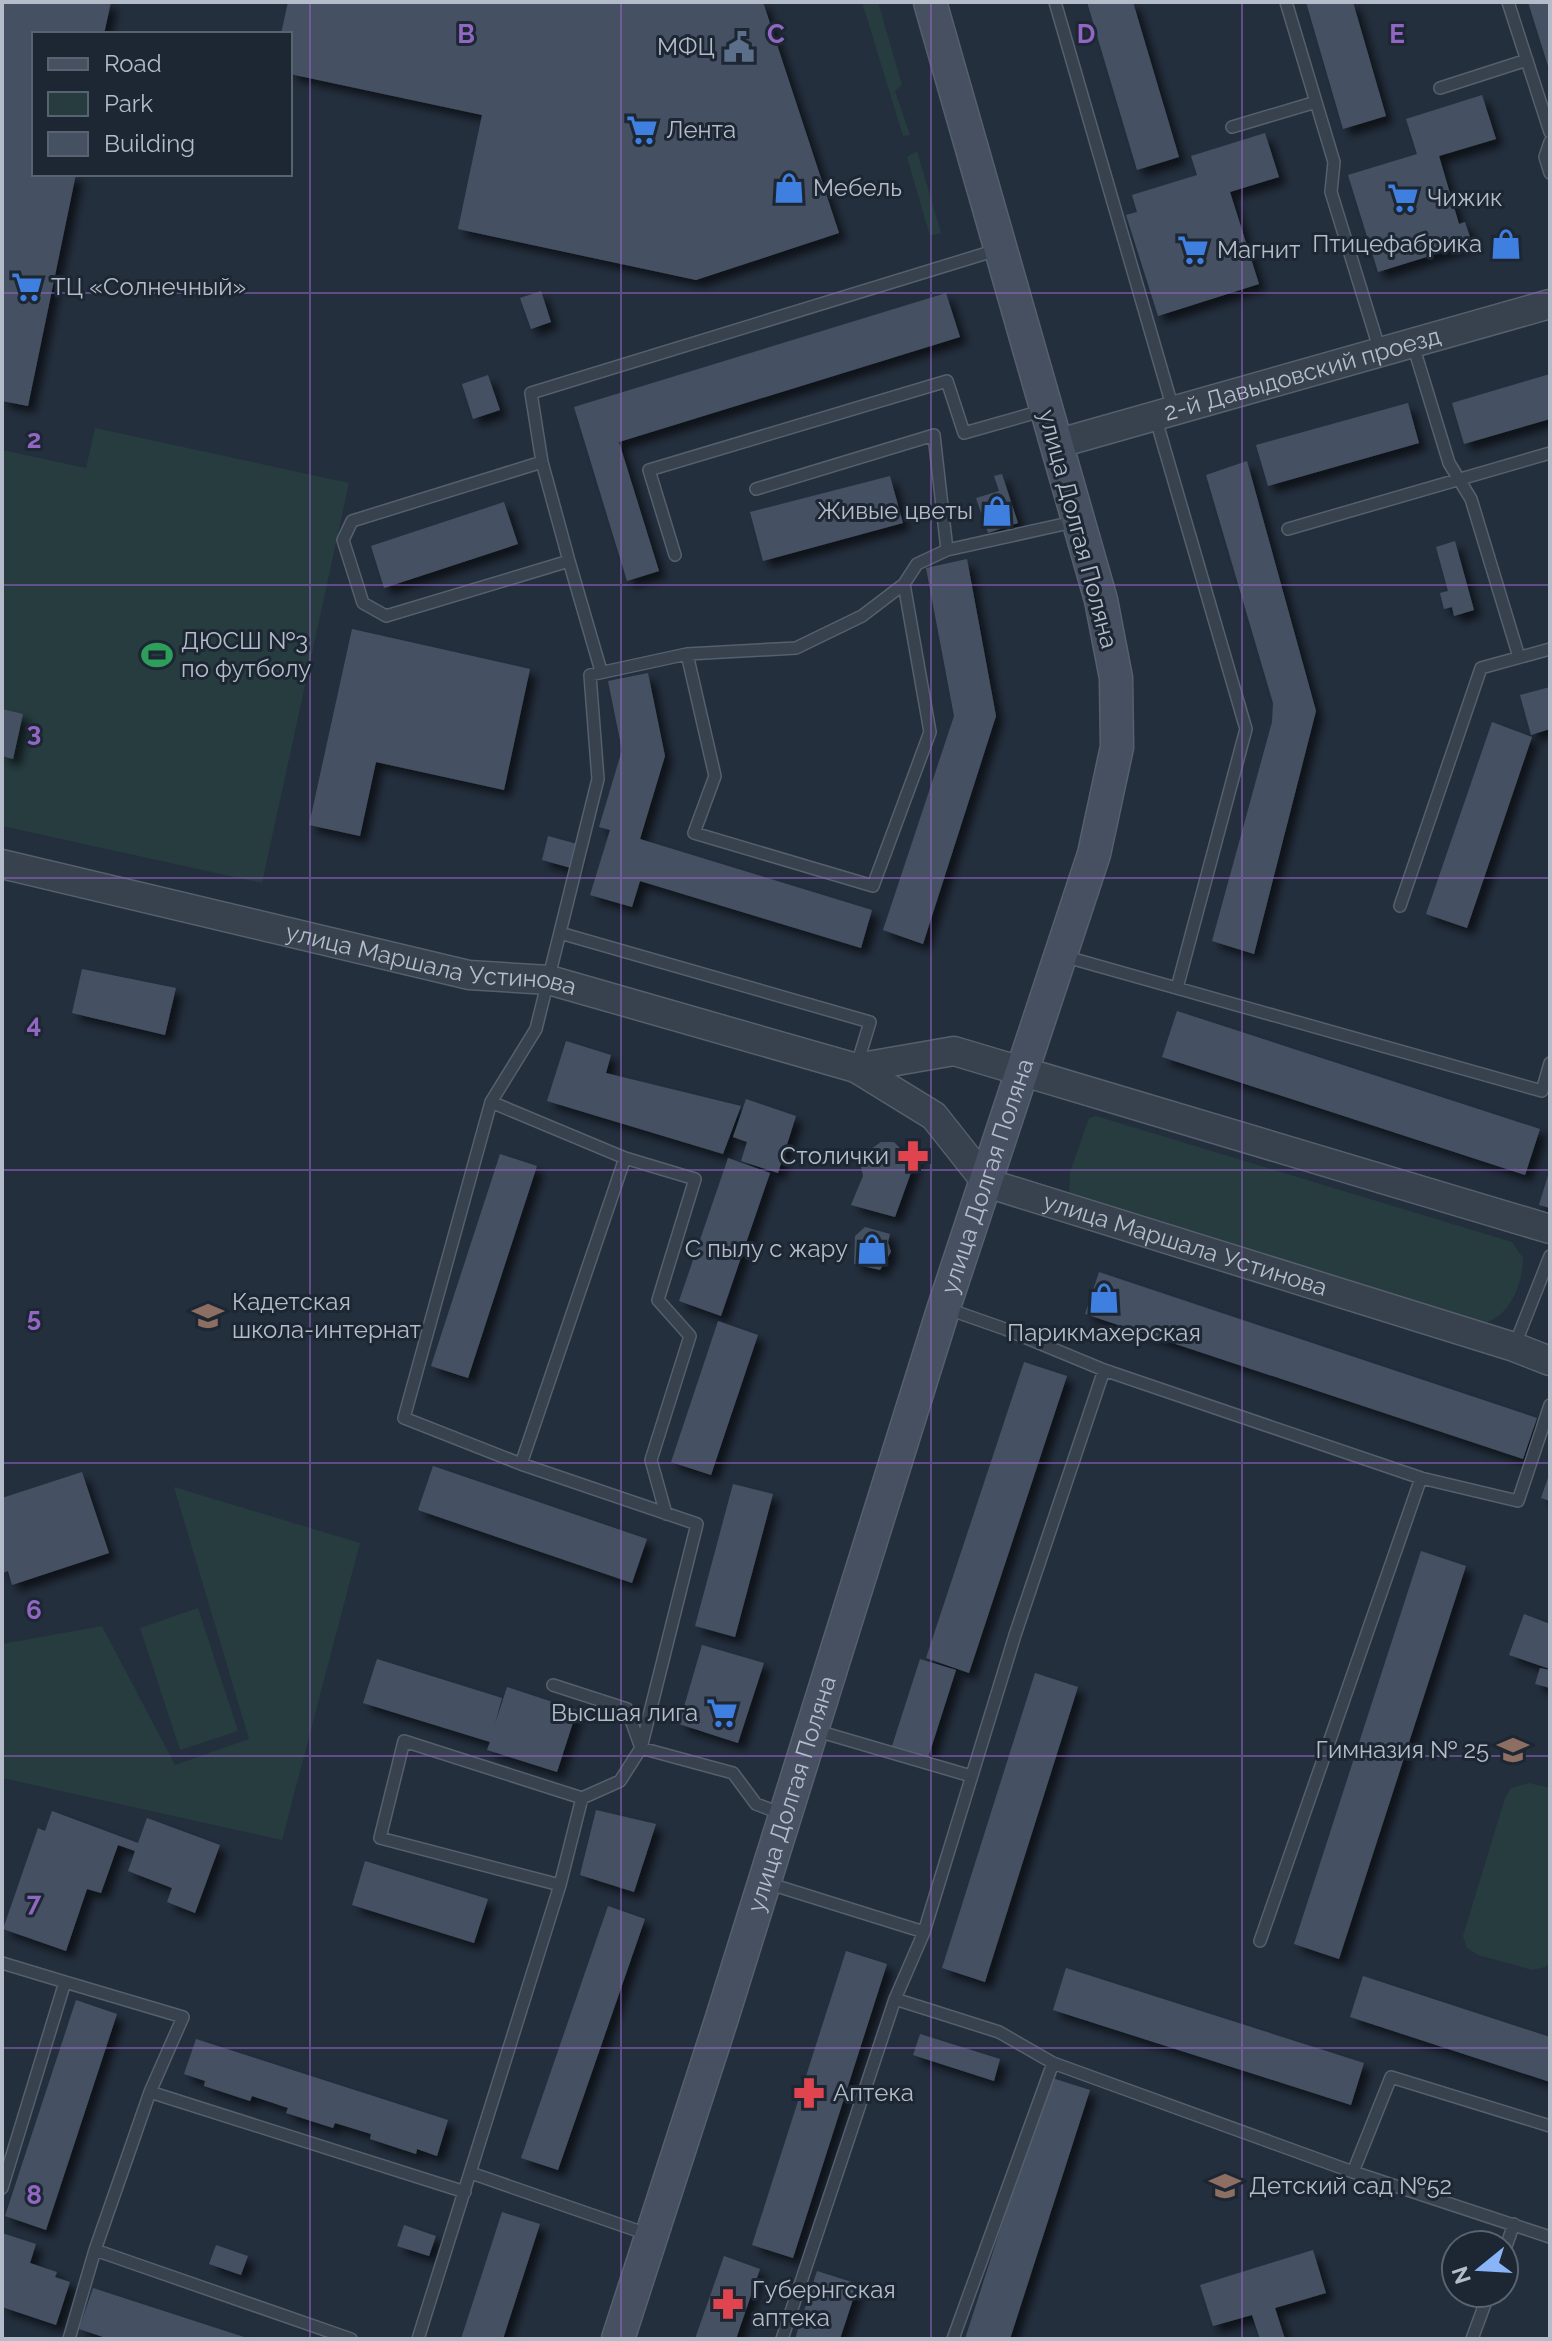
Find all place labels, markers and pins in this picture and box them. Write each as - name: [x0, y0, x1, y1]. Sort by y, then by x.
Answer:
- public building icon: МФЦ: [722, 30, 756, 64]
- place label: МФЦ: [657, 32, 715, 61]
- supermarket icon: Лента: [625, 113, 659, 147]
- place label: Лента: [666, 115, 736, 144]
- shop icon: Мебель: [772, 171, 806, 205]
- place label: Мебель: [813, 173, 902, 202]
- supermarket icon: Чижик: [1386, 181, 1420, 215]
- place label: Чижик: [1427, 183, 1502, 212]
- shop icon: Птицефабрика: [1489, 227, 1523, 261]
- place label: Птицефабрика: [1312, 229, 1482, 258]
- supermarket icon: Магнит: [1176, 233, 1210, 267]
- place label: Магнит: [1217, 235, 1301, 264]
- supermarket icon: ТЦ «Солнечный»: [10, 270, 44, 304]
- place label: ТЦ «Солнечный»: [51, 272, 246, 301]
- shop icon: Живые цветы: [980, 494, 1014, 528]
- place label: Живые цветы: [817, 496, 973, 525]
- place label: ДЮСШ №3 по футболу: [181, 626, 311, 683]
- sports icon: ДЮСШ №3 по футболу: [140, 638, 174, 672]
- pharmacy icon: Столички: [896, 1139, 930, 1173]
- place label: Столички: [780, 1141, 889, 1170]
- shop icon: C пылу с жару: [855, 1232, 889, 1266]
- place label: C пылу с жару: [685, 1234, 848, 1263]
- shop icon: Парикмахерская: [1087, 1281, 1121, 1315]
- place label: Кадетская школа-интернат: [232, 1287, 422, 1344]
- school or university icon: Кадетская школа-интернат: [191, 1299, 225, 1333]
- place label: Парикмахерская: [1007, 1318, 1201, 1347]
- supermarket icon: Высшая лига: [705, 1696, 739, 1730]
- place label: Высшая лига: [551, 1698, 698, 1727]
- school or university icon: Гимназия № 25: [1496, 1733, 1530, 1767]
- place label: Гимназия № 25: [1316, 1735, 1489, 1764]
- pharmacy icon: Аптека: [792, 2076, 826, 2110]
- place label: Аптека: [833, 2078, 914, 2107]
- school or university icon: Детский сад №52: [1208, 2169, 1242, 2203]
- place label: Детский сад №52: [1249, 2171, 1452, 2200]
- place label: Губернгская аптека: [752, 2275, 896, 2332]
- pharmacy icon: Губернгская аптека: [711, 2287, 745, 2321]

